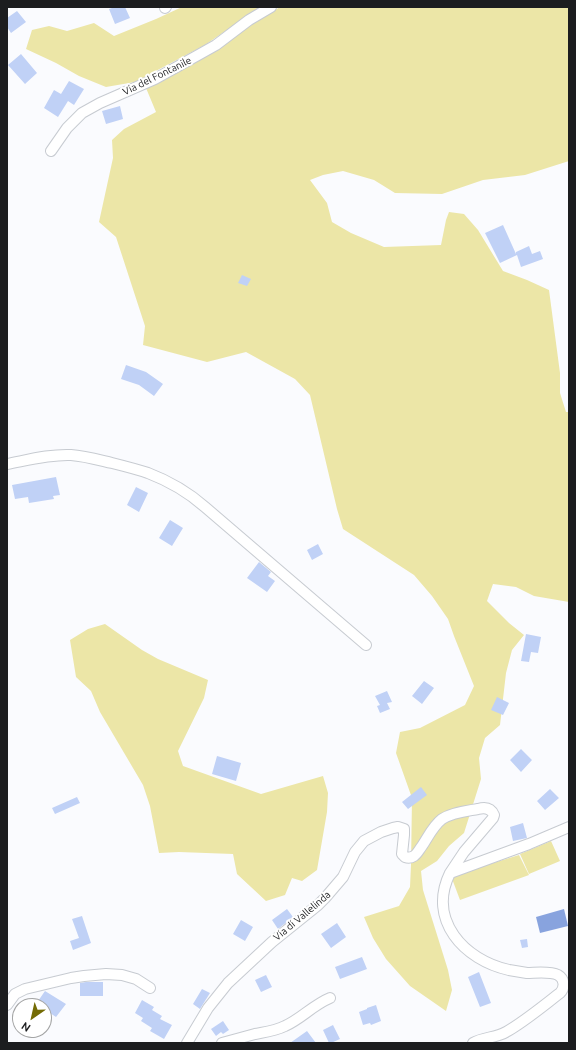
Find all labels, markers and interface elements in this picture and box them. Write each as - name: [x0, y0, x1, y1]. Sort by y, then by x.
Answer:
- street label: Via del Fontanile: [121, 54, 193, 98]
- street label: Via di Vallelinda: [271, 889, 333, 943]
- north arrow: [12, 998, 52, 1038]
- text: N: [19, 1020, 33, 1034]

